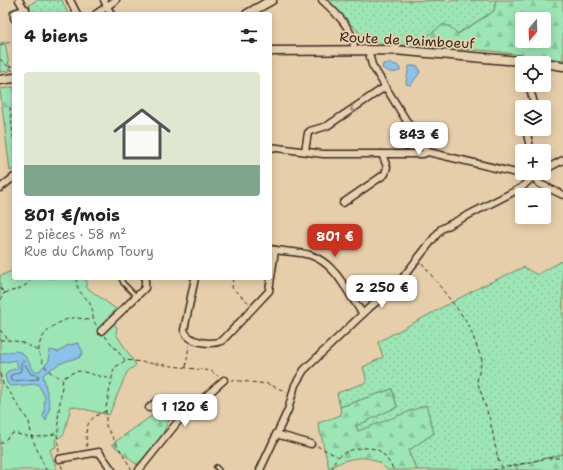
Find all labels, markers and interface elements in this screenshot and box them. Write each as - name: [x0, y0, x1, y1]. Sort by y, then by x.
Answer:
- north arrow: [515, 12, 551, 48]
- map controls: [515, 12, 551, 224]
- text: 4 biens: [24, 25, 88, 47]
- icon: filters: [238, 25, 260, 47]
- street label: Route de Paimboeuf: [339, 27, 476, 53]
- button: locate: [515, 56, 551, 92]
- icon: home: [106, 98, 178, 170]
- button: layers: [515, 100, 551, 136]
- one-way arrow: [350, 104, 357, 111]
- pin: 843 €: [391, 122, 447, 156]
- text: 843 €: [399, 126, 439, 143]
- button: +: [515, 144, 551, 180]
- button: −: [515, 188, 551, 224]
- text: 801 €/mois: [24, 204, 120, 226]
- pin: 801 €: [307, 224, 363, 258]
- text: 2 pièces · 58 m²: [24, 226, 126, 243]
- text: 801 €: [316, 228, 354, 245]
- text: Rue du Champ Toury: [24, 243, 154, 260]
- pin: 2 250 €: [345, 275, 419, 309]
- text: 2 250 €: [355, 279, 409, 296]
- pin: 1 120 €: [148, 394, 222, 428]
- text: 1 120 €: [161, 398, 209, 415]

